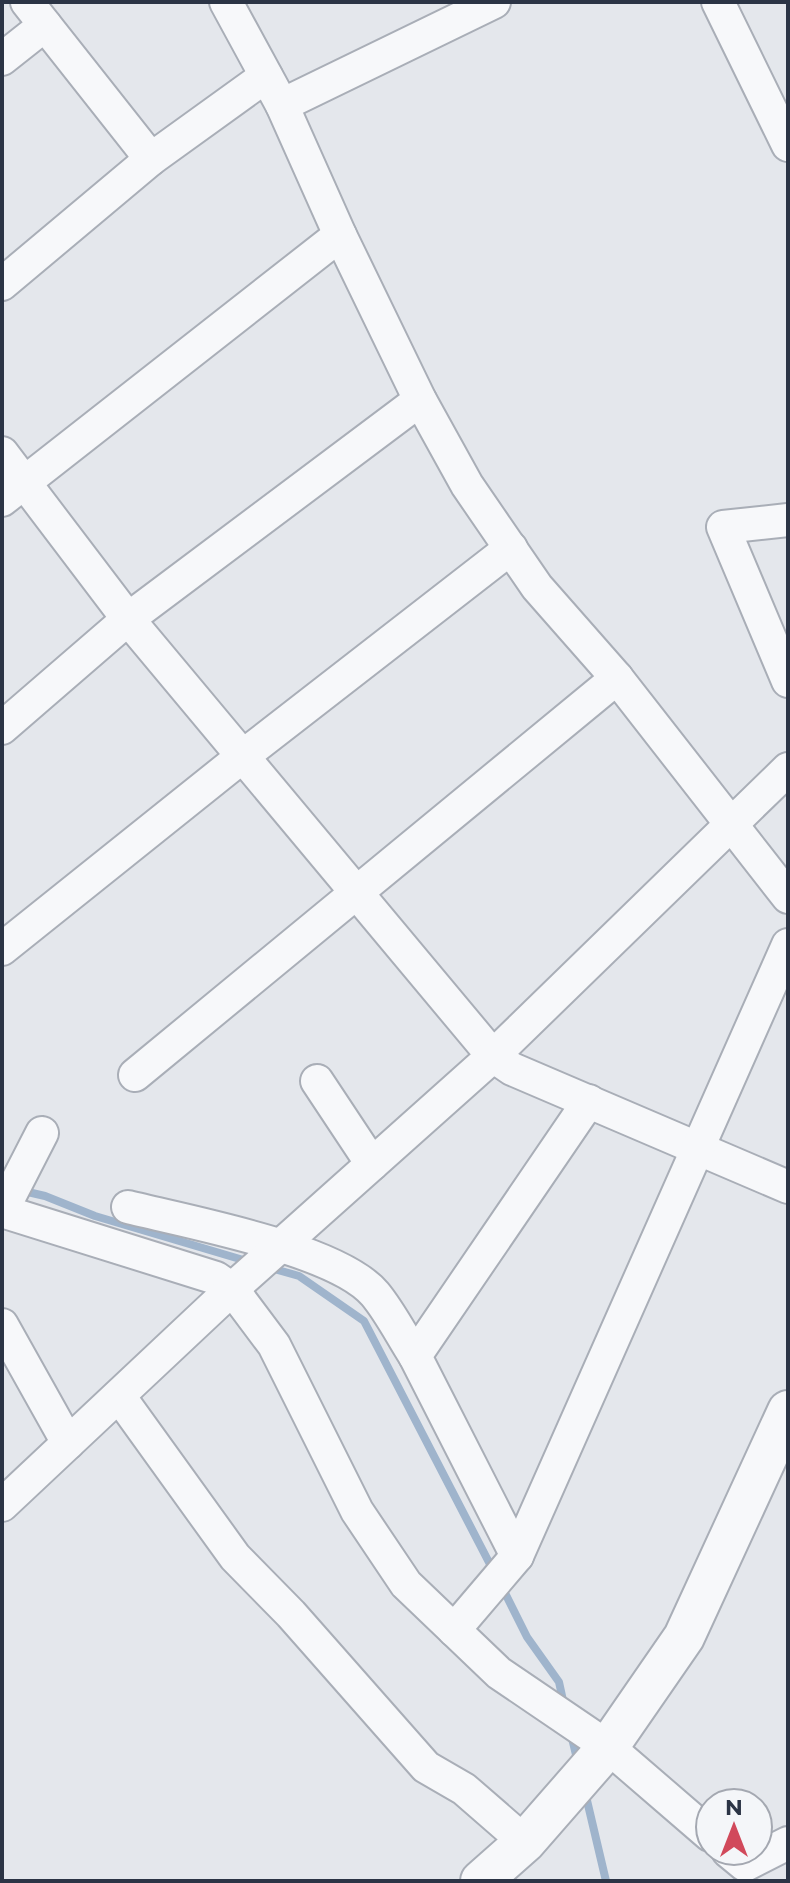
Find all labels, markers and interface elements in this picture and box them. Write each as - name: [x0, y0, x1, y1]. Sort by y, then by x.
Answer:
- north arrow: [694, 1787, 774, 1867]
- text: N: [725, 1794, 743, 1821]

